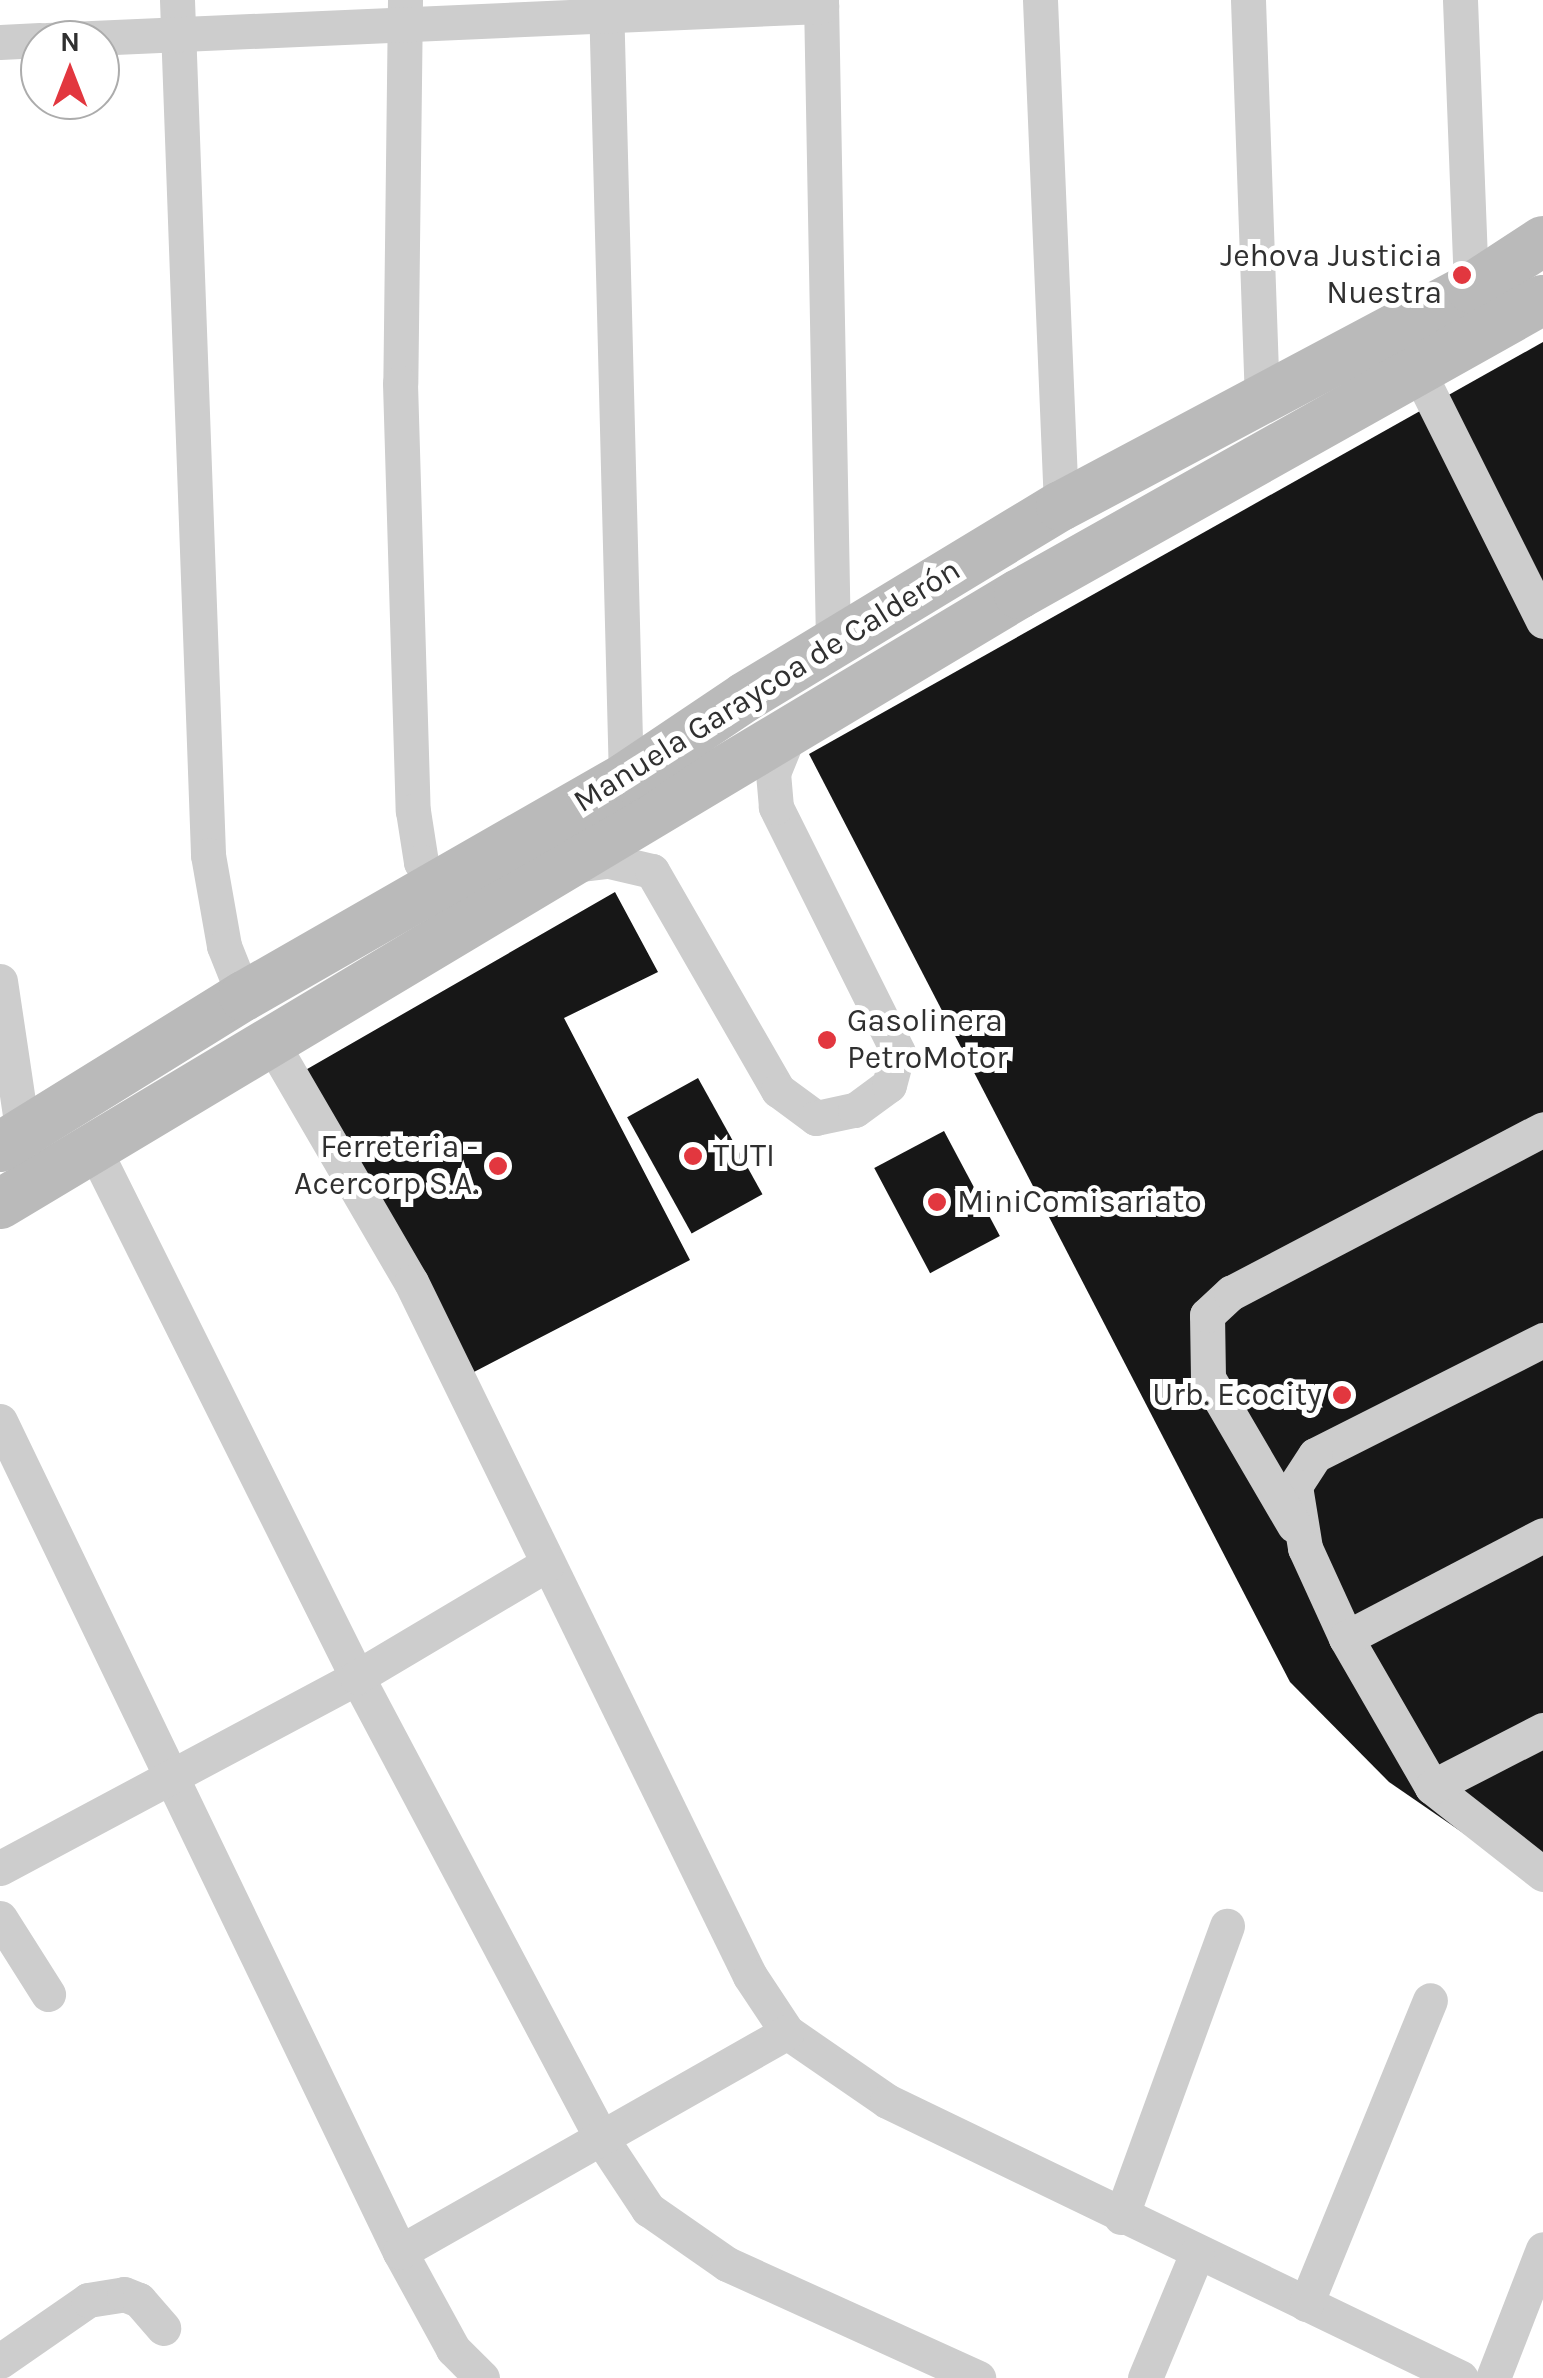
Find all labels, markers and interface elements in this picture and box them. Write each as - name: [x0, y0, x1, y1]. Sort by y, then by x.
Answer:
- north arrow: [20, 20, 120, 120]
- text: N: [60, 25, 80, 58]
- place label: Jehova Justicia Nuestra: [1220, 238, 1442, 313]
- marker: Jehova Justicia Nuestra: [1451, 264, 1473, 286]
- street label: Manuela Garaycoa de Calderón: [567, 551, 967, 821]
- place label: Gasolinera PetroMotor: [847, 1003, 1008, 1078]
- marker: Gasolinera PetroMotor: [816, 1029, 838, 1051]
- place label: Ferreteria - Acercorp S.A.: [294, 1129, 478, 1204]
- place label: TUTI: [713, 1137, 775, 1175]
- marker: TUTI: [682, 1145, 704, 1167]
- marker: Ferreteria - Acercorp S.A.: [487, 1155, 509, 1177]
- place label: MiniComisariato: [957, 1183, 1202, 1221]
- marker: MiniComisariato: [926, 1191, 948, 1213]
- place label: Urb. Ecocity: [1152, 1376, 1322, 1414]
- marker: Urb. Ecocity: [1331, 1384, 1353, 1406]

